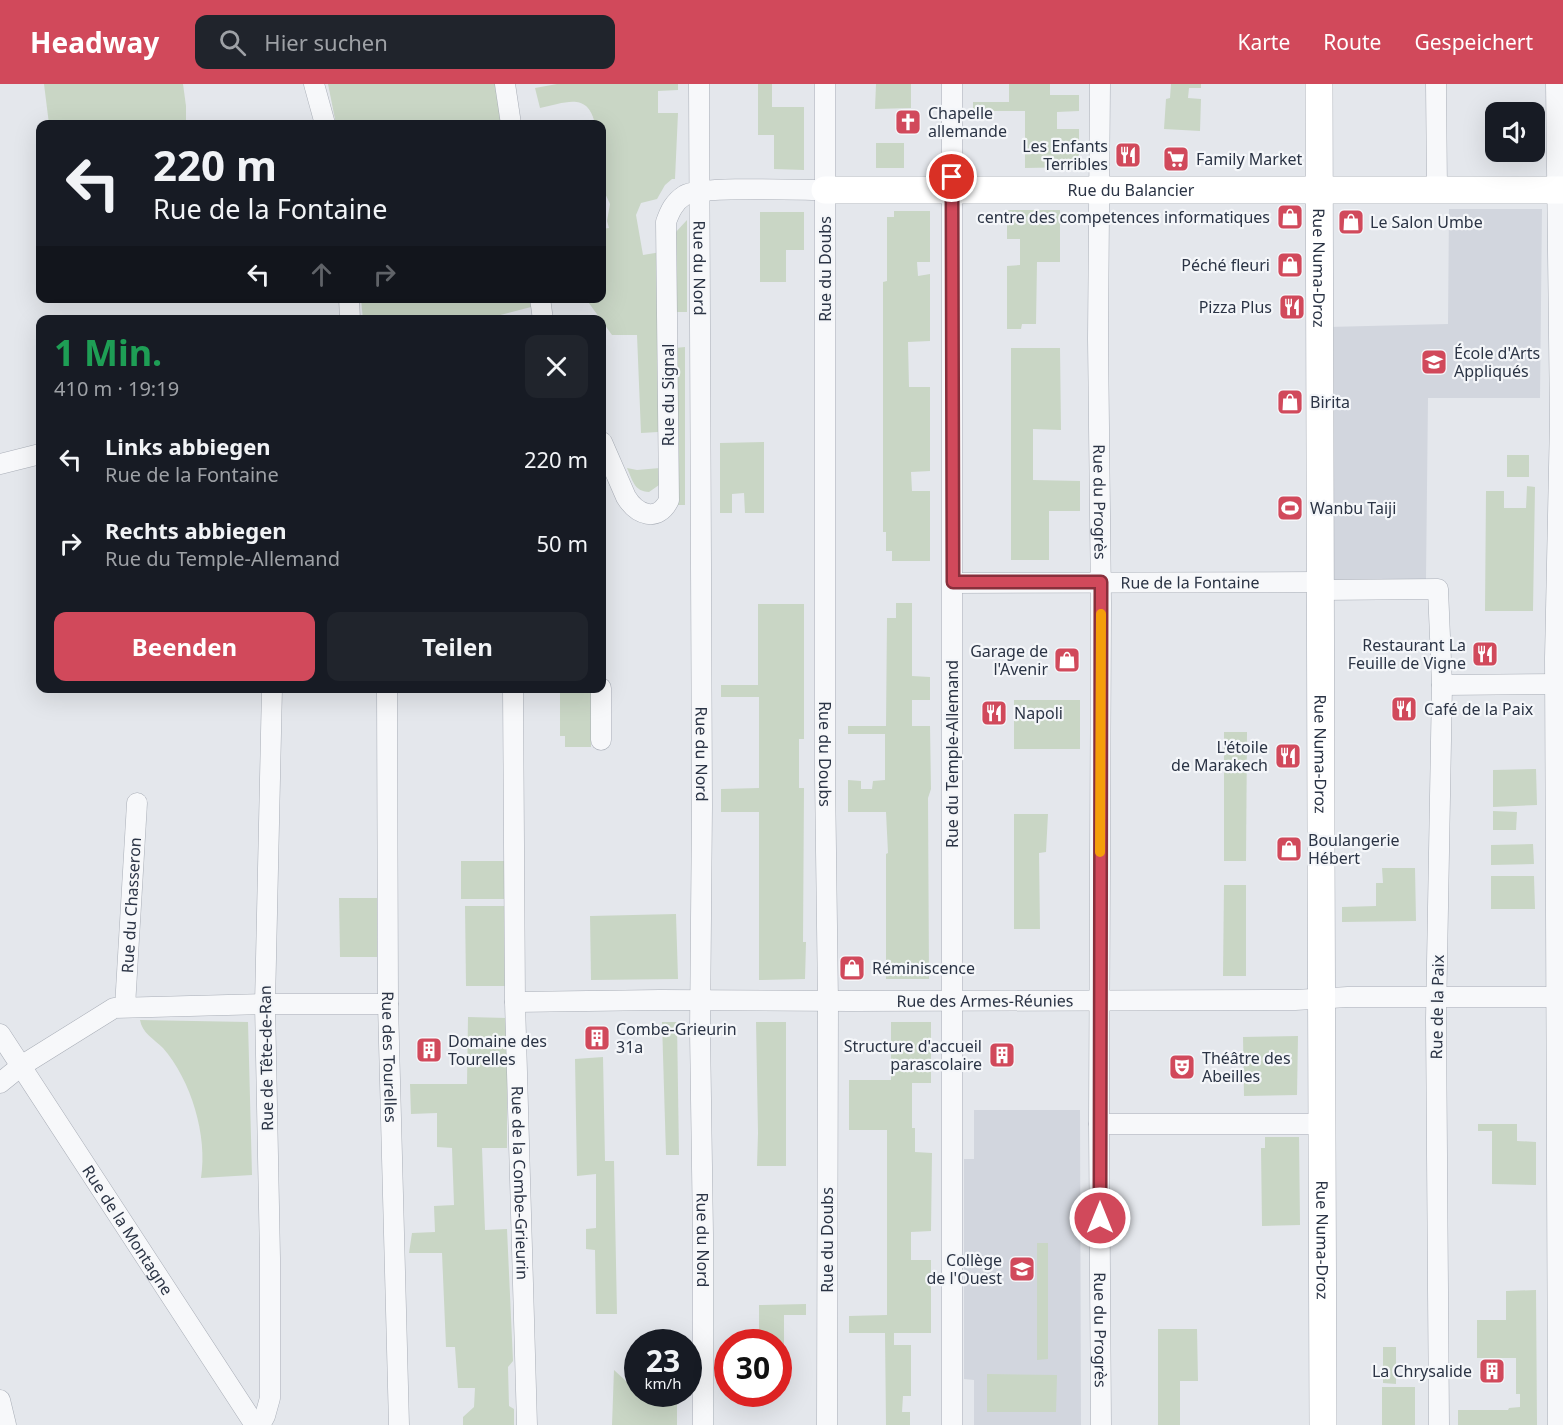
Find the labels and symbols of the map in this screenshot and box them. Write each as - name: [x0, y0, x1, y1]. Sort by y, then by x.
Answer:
- place label: Chapelle allemande: [928, 102, 1007, 142]
- church icon: Chapelle allemande: [893, 107, 923, 137]
- place label: Les Enfants Terribles: [1022, 135, 1108, 175]
- restaurant icon: Les Enfants Terribles: [1113, 140, 1143, 170]
- supermarket icon: Family Market: [1161, 144, 1191, 174]
- place label: Family Market: [1196, 148, 1302, 170]
- pin: [926, 151, 977, 202]
- street label: Rue du Balancier: [1068, 179, 1195, 201]
- shop icon: centre des competences informatiques: [1275, 202, 1305, 232]
- place label: centre des competences informatiques: [977, 206, 1270, 228]
- shop icon: Le Salon Umbe: [1336, 207, 1366, 237]
- street label: Rue Numa-Droz: [1308, 208, 1330, 328]
- place label: Le Salon Umbe: [1370, 211, 1483, 233]
- street label: Rue du Doubs: [814, 216, 836, 322]
- street label: Rue du Nord: [689, 220, 711, 316]
- shop icon: Péché fleuri: [1275, 250, 1305, 280]
- place label: Péché fleuri: [1181, 254, 1270, 276]
- restaurant icon: Pizza Plus: [1277, 292, 1307, 322]
- place label: Pizza Plus: [1199, 296, 1272, 318]
- place label: École d'Arts Appliqués: [1454, 342, 1540, 382]
- street label: Rue du Signal: [657, 344, 679, 446]
- school or university icon: École d'Arts Appliqués: [1419, 347, 1449, 377]
- shop icon: Birita: [1275, 387, 1305, 417]
- place label: Birita: [1310, 391, 1350, 413]
- street label: Rue du Progrès: [1088, 444, 1112, 560]
- sports icon: Wanbu Taiji: [1275, 493, 1305, 523]
- place label: Wanbu Taiji: [1310, 497, 1396, 519]
- street label: Rue de la Fontaine: [1120, 571, 1260, 594]
- place label: Restaurant La Feuille de Vigne: [1348, 634, 1466, 674]
- restaurant icon: Restaurant La Feuille de Vigne: [1470, 639, 1500, 669]
- place label: Garage de l'Avenir: [970, 640, 1048, 680]
- shop icon: Garage de l'Avenir: [1052, 645, 1082, 675]
- street label: Rue du Temple-Allemand: [941, 660, 963, 848]
- street label: Rue Numa-Droz: [1309, 694, 1332, 814]
- restaurant icon: Café de la Paix: [1389, 694, 1419, 724]
- restaurant icon: Napoli: [979, 698, 1009, 728]
- place label: Café de la Paix: [1424, 698, 1534, 720]
- street label: Rue du Doubs: [814, 701, 836, 807]
- place label: Napoli: [1014, 702, 1063, 724]
- street label: Rue du Nord: [691, 706, 713, 802]
- place label: L'étoile de Marakech: [1171, 736, 1268, 776]
- restaurant icon: L'étoile de Marakech: [1273, 741, 1303, 771]
- place label: Boulangerie Hébert: [1308, 829, 1400, 869]
- shop icon: Boulangerie Hébert: [1274, 834, 1304, 864]
- street label: Rue du Chasseron: [116, 837, 146, 974]
- shop icon: Réminiscence: [837, 953, 867, 983]
- street label: Rue de la Paix: [1425, 954, 1449, 1059]
- place label: Réminiscence: [872, 957, 975, 979]
- street label: Rue de Tête-de-Ran: [254, 985, 278, 1131]
- street label: Rue des Armes-Réunies: [896, 989, 1074, 1012]
- street label: Rue des Tourelles: [377, 991, 402, 1123]
- place label: Combe-Grieurin 31a: [616, 1018, 737, 1058]
- building icon: Combe-Grieurin 31a: [582, 1023, 612, 1053]
- place label: Domaine des Tourelles: [448, 1030, 547, 1070]
- building icon: Domaine des Tourelles: [414, 1035, 444, 1065]
- place label: Structure d'accueil parascolaire: [844, 1035, 982, 1075]
- building icon: Structure d'accueil parascolaire: [987, 1040, 1017, 1070]
- place label: Théâtre des Abeilles: [1202, 1047, 1291, 1087]
- theatre icon: Théâtre des Abeilles: [1167, 1052, 1197, 1082]
- street label: Rue de la Combe-Grieurin: [506, 1086, 534, 1280]
- street label: Rue de la Montagne: [77, 1161, 178, 1299]
- street label: Rue Numa-Droz: [1311, 1180, 1334, 1300]
- position arrow: [1068, 1186, 1132, 1250]
- street label: Rue du Doubs: [816, 1187, 838, 1293]
- street label: Rue du Nord: [691, 1192, 714, 1287]
- place label: Collège de l'Ouest: [926, 1249, 1002, 1289]
- school or university icon: Collège de l'Ouest: [1007, 1254, 1037, 1284]
- street label: Rue du Progrès: [1089, 1272, 1112, 1388]
- speed limit sign: 30: [714, 1329, 792, 1407]
- building icon: La Chrysalide: [1477, 1356, 1507, 1386]
- place label: La Chrysalide: [1372, 1360, 1472, 1382]

